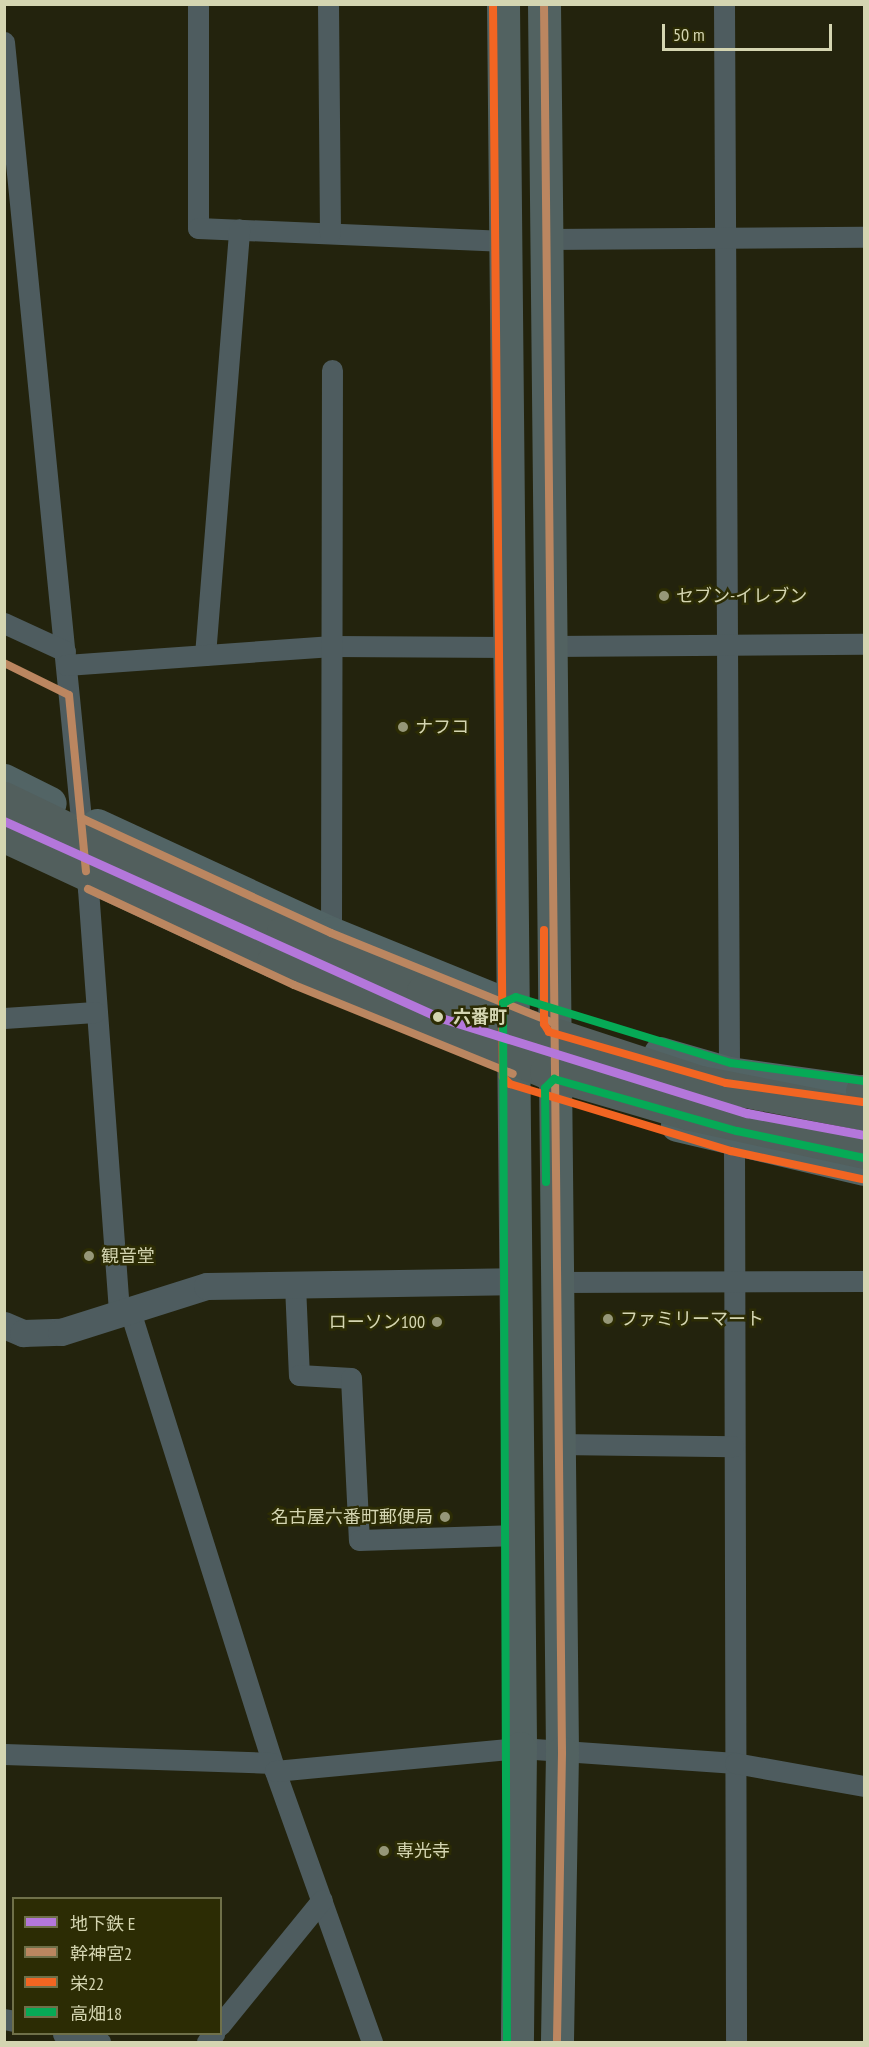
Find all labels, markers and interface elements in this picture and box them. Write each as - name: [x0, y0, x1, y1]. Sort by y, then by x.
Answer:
- scale bar: [665, 12, 834, 50]
- text: 50 m: [673, 23, 705, 46]
- place label: セブン-イレブン: [676, 585, 807, 607]
- marker: セブン-イレブン: [657, 589, 671, 603]
- place label: ナフコ: [415, 716, 469, 738]
- marker: ナフコ: [396, 720, 410, 734]
- place label: 六番町: [453, 1006, 507, 1028]
- marker: 六番町: [428, 1007, 448, 1027]
- place label: 観音堂: [101, 1245, 155, 1267]
- marker: 観音堂: [82, 1249, 96, 1263]
- place label: ファミリーマート: [620, 1308, 764, 1330]
- place label: ローソン100: [329, 1311, 425, 1333]
- marker: ファミリーマート: [601, 1312, 615, 1326]
- marker: ローソン100: [430, 1315, 444, 1329]
- place label: 名古屋六番町郵便局: [271, 1506, 433, 1528]
- marker: 名古屋六番町郵便局: [438, 1510, 452, 1524]
- place label: 専光寺: [396, 1840, 450, 1862]
- marker: 専光寺: [377, 1844, 391, 1858]
- legend: [12, 1897, 222, 2035]
- text: 地下鉄 E: [70, 1912, 136, 1935]
- text: 幹神宮2: [70, 1942, 132, 1965]
- text: 栄22: [70, 1972, 104, 1995]
- text: 高畑18: [70, 2002, 122, 2025]

